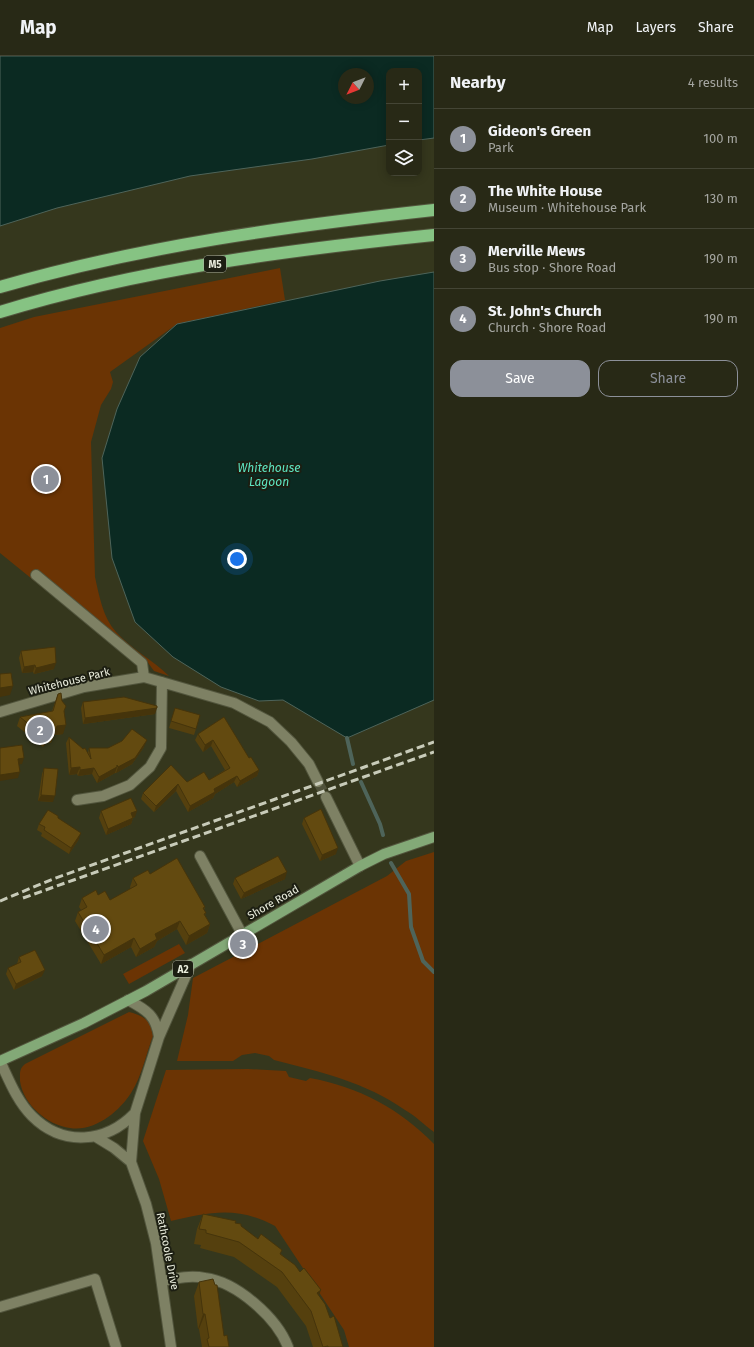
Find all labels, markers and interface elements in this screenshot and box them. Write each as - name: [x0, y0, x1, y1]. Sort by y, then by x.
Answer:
- text: Map: [20, 16, 57, 39]
- text: Map: [587, 19, 613, 36]
- text: Layers: [635, 19, 676, 36]
- text: Share: [698, 19, 734, 36]
- north arrow: [338, 68, 374, 104]
- map controls: [386, 68, 422, 176]
- button: +: [386, 68, 422, 104]
- text: Nearby: [450, 72, 505, 93]
- text: 4 results: [688, 75, 738, 90]
- button: −: [386, 104, 422, 140]
- text: Gideon's Green: [488, 122, 591, 140]
- text: 1: [460, 131, 466, 146]
- text: 100 m: [703, 131, 738, 146]
- button: layers: [386, 140, 422, 176]
- text: Park: [488, 140, 514, 155]
- text: The White House: [488, 182, 602, 200]
- text: 2: [460, 191, 466, 206]
- text: 130 m: [704, 191, 738, 206]
- text: Museum · Whitehouse Park: [488, 200, 646, 215]
- text: Merville Mews: [488, 242, 585, 260]
- text: 3: [460, 251, 466, 266]
- text: 190 m: [704, 251, 738, 266]
- road number: M5: [204, 256, 226, 272]
- text: Bus stop · Shore Road: [488, 260, 616, 275]
- text: St. John's Church: [488, 302, 602, 320]
- text: 4: [459, 311, 467, 326]
- text: 190 m: [704, 311, 738, 326]
- text: Church · Shore Road: [488, 320, 606, 335]
- button: Save: [450, 360, 590, 397]
- button: Share: [598, 360, 738, 397]
- water label: Whitehouse Lagoon: [238, 461, 300, 489]
- pin: 1: [33, 464, 59, 494]
- your location: [227, 549, 247, 569]
- street label: Whitehouse Park: [27, 665, 112, 698]
- pin: 2: [27, 715, 53, 745]
- street label: Shore Road: [245, 883, 301, 922]
- pin: 4: [83, 914, 109, 944]
- pin: 3: [230, 929, 256, 959]
- road number: A2: [173, 961, 193, 977]
- street label: Rathcoole Drive: [154, 1211, 181, 1291]

